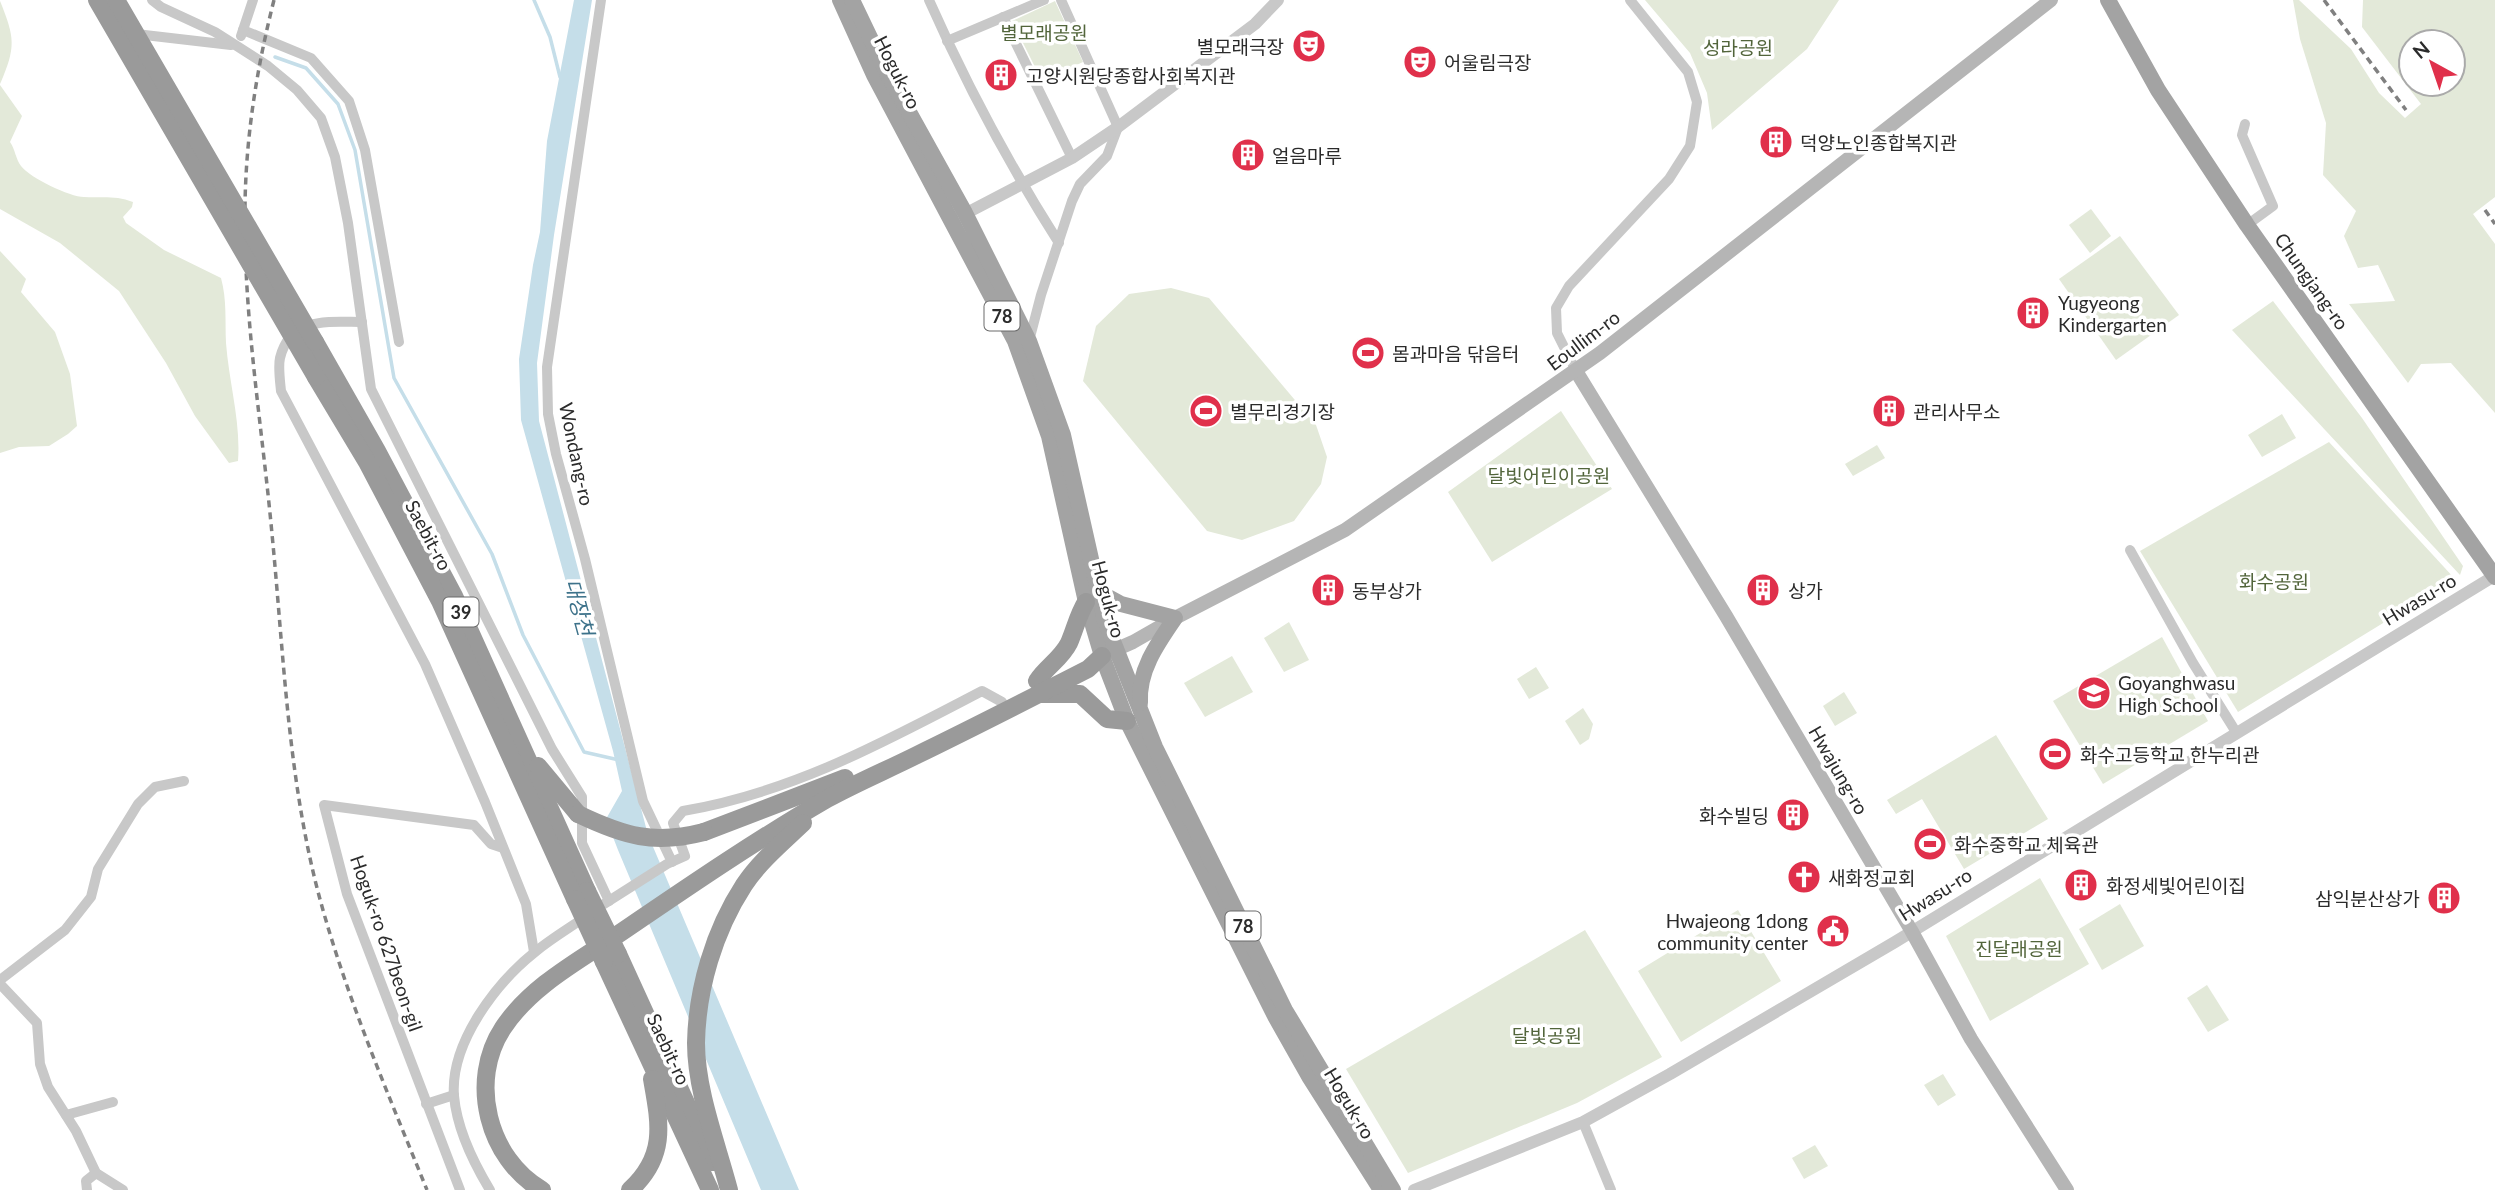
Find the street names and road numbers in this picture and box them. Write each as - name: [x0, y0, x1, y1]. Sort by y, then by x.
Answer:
- street label: Hoguk-ro: [870, 32, 926, 112]
- street label: Chungjang-ro: [2270, 228, 2354, 334]
- road number: 78: [984, 302, 1020, 330]
- street label: Eoullim-ro: [1542, 305, 1624, 375]
- street label: Wondang-ro: [555, 400, 599, 508]
- street label: Saebit-ro: [401, 496, 457, 574]
- street label: Hoguk-ro: [1088, 558, 1130, 640]
- street label: Hwasu-ro: [2378, 568, 2460, 630]
- road number: 39: [444, 598, 478, 626]
- street label: Hwajung-ro: [1804, 722, 1874, 818]
- street label: Hoguk-ro 627beon-gil: [346, 852, 428, 1034]
- street label: Hwasu-ro: [1894, 863, 1976, 925]
- road number: 78: [1226, 911, 1260, 940]
- street label: Saebit-ro: [643, 1010, 695, 1088]
- street label: Hoguk-ro: [1320, 1063, 1380, 1143]

